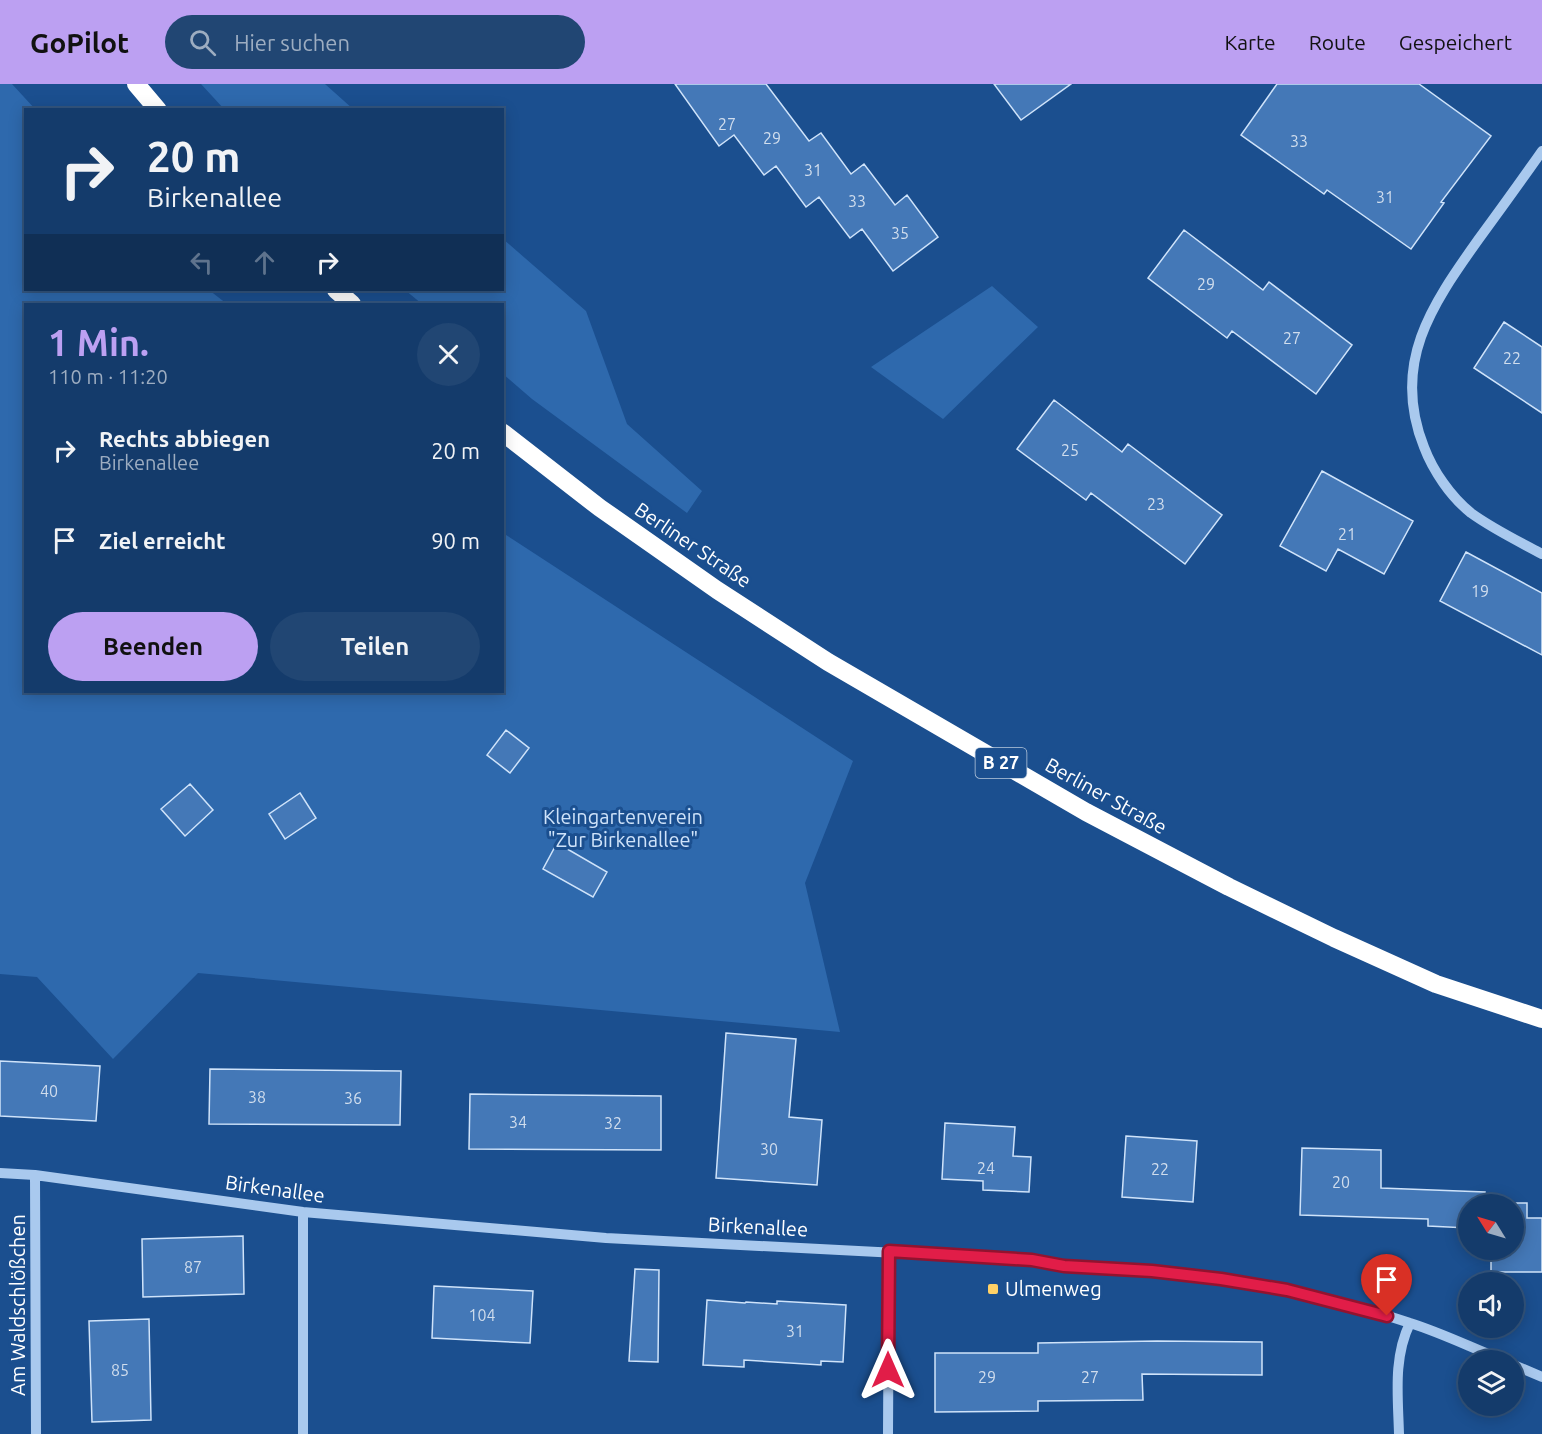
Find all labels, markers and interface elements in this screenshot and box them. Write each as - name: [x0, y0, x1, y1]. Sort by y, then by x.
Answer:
- search box: [165, 15, 585, 69]
- icon: search: [186, 26, 219, 59]
- text: GoPilot: [30, 27, 129, 58]
- text: Hier suchen: [234, 30, 350, 55]
- text: Karte: [1224, 30, 1276, 54]
- text: Route: [1309, 30, 1366, 54]
- text: Gespeichert: [1399, 30, 1512, 54]
- house number: 27: [718, 115, 736, 133]
- house number: 29: [763, 129, 781, 147]
- icon: right: [48, 132, 126, 210]
- house number: 33: [1290, 132, 1308, 150]
- text: 20 m: [147, 133, 241, 180]
- house number: 31: [804, 161, 822, 179]
- text: Birkenallee: [147, 182, 282, 212]
- house number: 31: [1376, 188, 1394, 206]
- house number: 33: [848, 192, 866, 210]
- house number: 35: [891, 224, 909, 242]
- icon: left: [185, 246, 218, 279]
- icon: ahead: [248, 246, 281, 279]
- icon: right: [311, 246, 344, 279]
- house number: 29: [1197, 275, 1215, 293]
- text: 1 Min.: [48, 322, 149, 363]
- button: close: [417, 323, 480, 386]
- house number: 27: [1283, 329, 1301, 347]
- house number: 22: [1503, 349, 1521, 367]
- text: 110 m · 11:20: [48, 365, 168, 388]
- text: Rechts abbiegen: [99, 426, 270, 451]
- icon: right: [48, 434, 81, 467]
- text: 20 m: [431, 438, 480, 463]
- house number: 25: [1061, 441, 1079, 459]
- text: Birkenallee: [99, 451, 199, 474]
- house number: 23: [1147, 495, 1165, 513]
- street label: Berliner Straße: [631, 497, 756, 592]
- icon: arrive: [48, 524, 81, 557]
- house number: 21: [1338, 525, 1356, 543]
- text: Ziel erreicht: [99, 528, 226, 553]
- text: 90 m: [431, 528, 480, 553]
- house number: 19: [1471, 582, 1489, 600]
- button: Beenden: [48, 612, 258, 681]
- button: Teilen: [270, 612, 480, 681]
- road number: B 27: [976, 748, 1026, 778]
- street label: Berliner Straße: [1041, 753, 1171, 838]
- park label: Kleingartenverein "Zur Birkenallee": [543, 805, 703, 851]
- house number: 40: [40, 1082, 58, 1100]
- house number: 38: [248, 1088, 266, 1106]
- house number: 36: [344, 1089, 362, 1107]
- house number: 34: [509, 1113, 527, 1131]
- house number: 32: [604, 1114, 622, 1132]
- house number: 30: [760, 1140, 778, 1158]
- house number: 24: [977, 1159, 995, 1177]
- house number: 22: [1151, 1160, 1169, 1178]
- street label: Birkenallee: [224, 1170, 326, 1207]
- house number: 20: [1332, 1173, 1350, 1191]
- north arrow: [1458, 1194, 1524, 1260]
- map controls: [1458, 1194, 1524, 1416]
- street label: Birkenallee: [707, 1212, 809, 1241]
- street label: Am Waldschlößchen: [6, 1214, 29, 1396]
- pin: [1361, 1254, 1412, 1316]
- house number: 87: [184, 1258, 202, 1276]
- icon: arrive: [1370, 1263, 1403, 1296]
- button: sound: [1458, 1272, 1524, 1338]
- place label: Ulmenweg: [1005, 1277, 1102, 1300]
- marker: Ulmenweg: [986, 1282, 1000, 1296]
- house number: 104: [468, 1306, 496, 1324]
- house number: 31: [786, 1322, 804, 1340]
- position arrow: [856, 1338, 920, 1402]
- button: layers: [1458, 1350, 1524, 1416]
- house number: 85: [111, 1361, 129, 1379]
- house number: 29: [978, 1368, 996, 1386]
- house number: 27: [1081, 1368, 1099, 1386]

